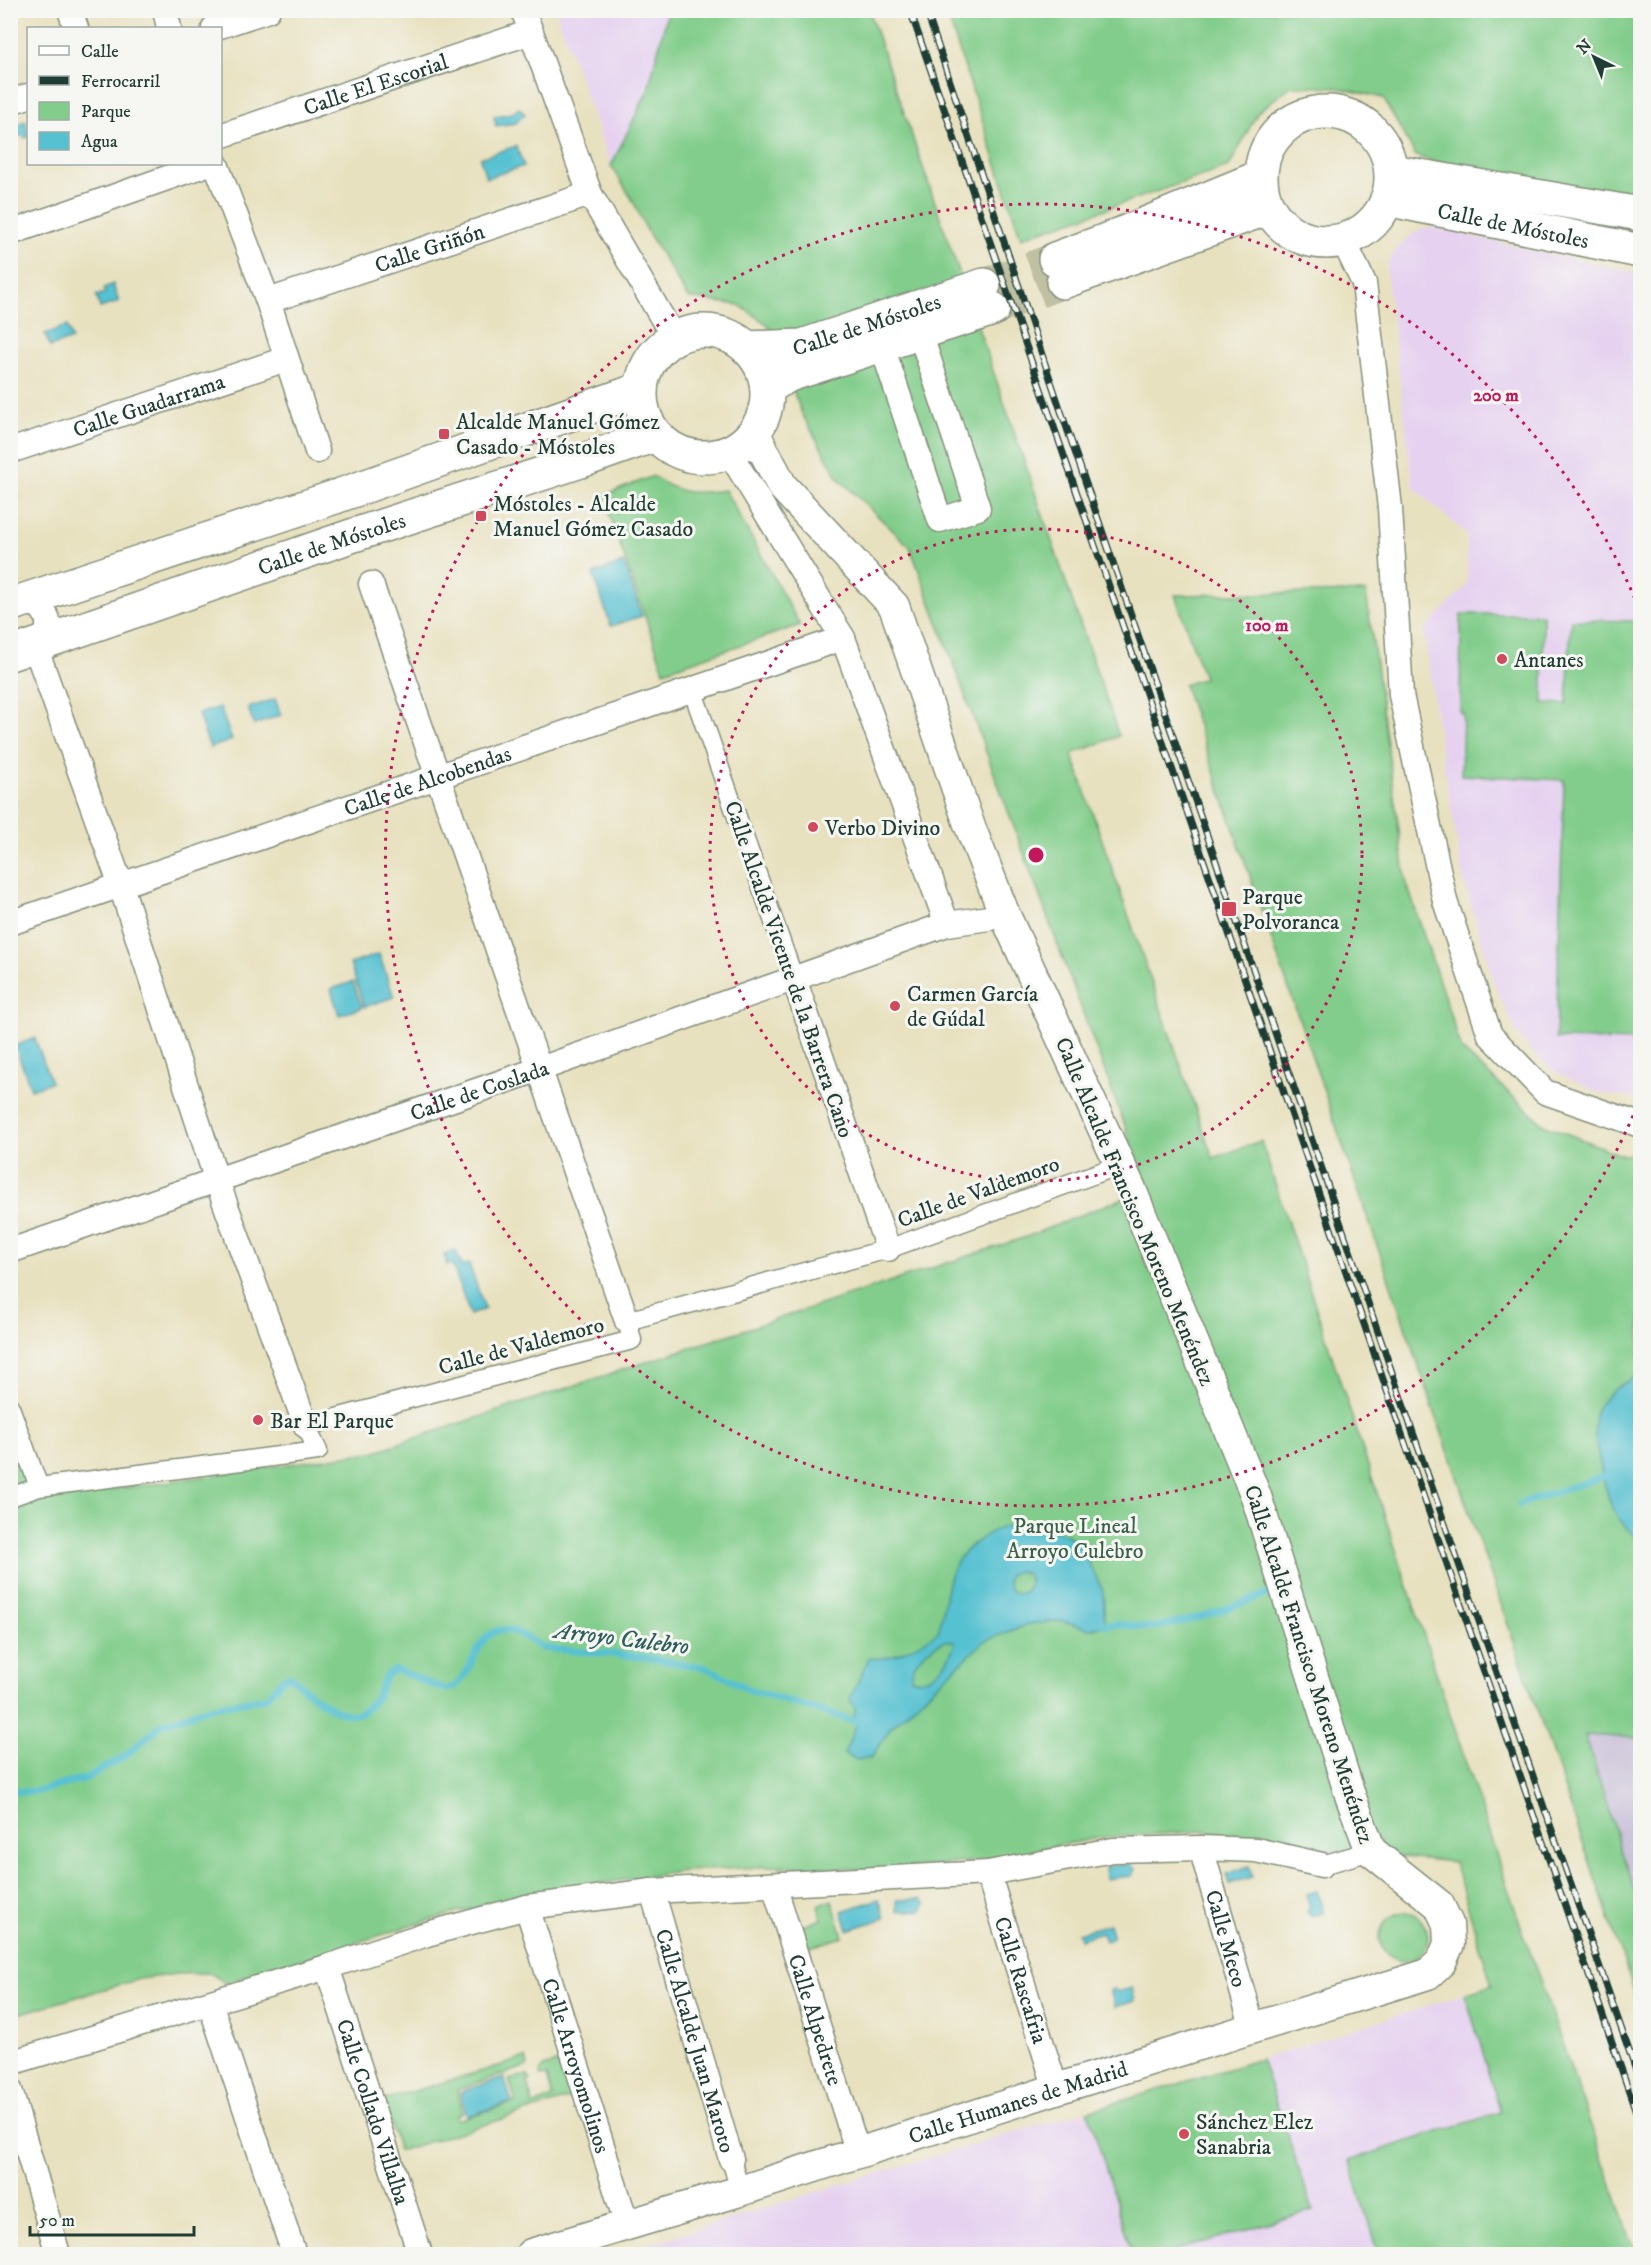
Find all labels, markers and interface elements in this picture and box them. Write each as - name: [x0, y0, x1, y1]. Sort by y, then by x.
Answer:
- legend: [27, 27, 222, 165]
- north arrow: [1564, 27, 1624, 87]
- text: N: [1573, 35, 1596, 59]
- text: Calle: [81, 41, 119, 63]
- street label: Calle El Escorial: [300, 49, 452, 122]
- text: Ferrocarril: [81, 71, 161, 93]
- text: Parque: [81, 101, 131, 123]
- text: Agua: [81, 131, 118, 153]
- street label: Calle de Móstoles: [1435, 198, 1591, 255]
- street label: Calle Griñón: [372, 218, 489, 280]
- street label: Calle de Móstoles: [792, 289, 944, 361]
- street label: Calle Guadarrama: [70, 368, 229, 444]
- text: 200 m: [1473, 385, 1519, 407]
- place label: Alcalde Manuel Gómez Casado - Móstoles: [456, 409, 660, 461]
- marker: Alcalde Manuel Gómez Casado - Móstoles: [437, 427, 451, 441]
- place label: Móstoles - Alcalde Manuel Gómez Casado: [493, 491, 693, 543]
- street label: Calle de Móstoles: [254, 507, 409, 582]
- marker: Móstoles - Alcalde Manuel Gómez Casado: [474, 509, 488, 523]
- text: 100 m: [1245, 615, 1289, 637]
- place label: Antanes: [1514, 647, 1584, 674]
- marker: Antanes: [1495, 652, 1509, 666]
- street label: Calle de Alcobendas: [341, 741, 515, 823]
- street label: Calle Alcalde Vicente de la Barrera Cano: [718, 797, 859, 1141]
- place label: Verbo Divino: [824, 815, 940, 842]
- marker: Verbo Divino: [806, 820, 820, 834]
- centre of rings: [1026, 845, 1046, 865]
- place label: Parque Polvoranca: [1242, 884, 1340, 936]
- marker: Parque Polvoranca: [1220, 900, 1238, 918]
- place label: Carmen García de Gúdal: [907, 981, 1039, 1033]
- marker: Carmen García de Gúdal: [888, 999, 902, 1013]
- street label: Calle Alcalde Francisco Moreno Menéndez: [1049, 1033, 1221, 1390]
- street label: Calle de Coslada: [407, 1055, 553, 1128]
- street label: Calle de Valdemoro: [894, 1151, 1063, 1234]
- street label: Calle de Valdemoro: [436, 1311, 607, 1382]
- place label: Bar El Parque: [270, 1408, 394, 1435]
- marker: Bar El Parque: [251, 1413, 265, 1427]
- street label: Calle Alcalde Francisco Moreno Menéndez: [1238, 1482, 1380, 1848]
- park label: Parque Lineal Arroyo Culebro: [1007, 1513, 1143, 1565]
- water label: Arroyo Culebro: [550, 1615, 691, 1662]
- street label: Calle Meco: [1199, 1887, 1252, 1991]
- street label: Calle Rascafria: [988, 1914, 1053, 2048]
- street label: Calle Alcalde Juan Maroto: [649, 1926, 740, 2156]
- street label: Calle Alpedrete: [781, 1951, 848, 2089]
- street label: Calle Arroyomolinos: [535, 1975, 616, 2157]
- street label: Calle Collado Villalba: [330, 2016, 415, 2209]
- street label: Calle Humanes de Madrid: [905, 2056, 1131, 2151]
- place label: Sánchez Elez Sanabria: [1196, 2109, 1314, 2161]
- marker: Sánchez Elez Sanabria: [1177, 2127, 1191, 2141]
- scale bar: [30, 2199, 194, 2237]
- text: 50 m: [39, 2210, 75, 2232]

